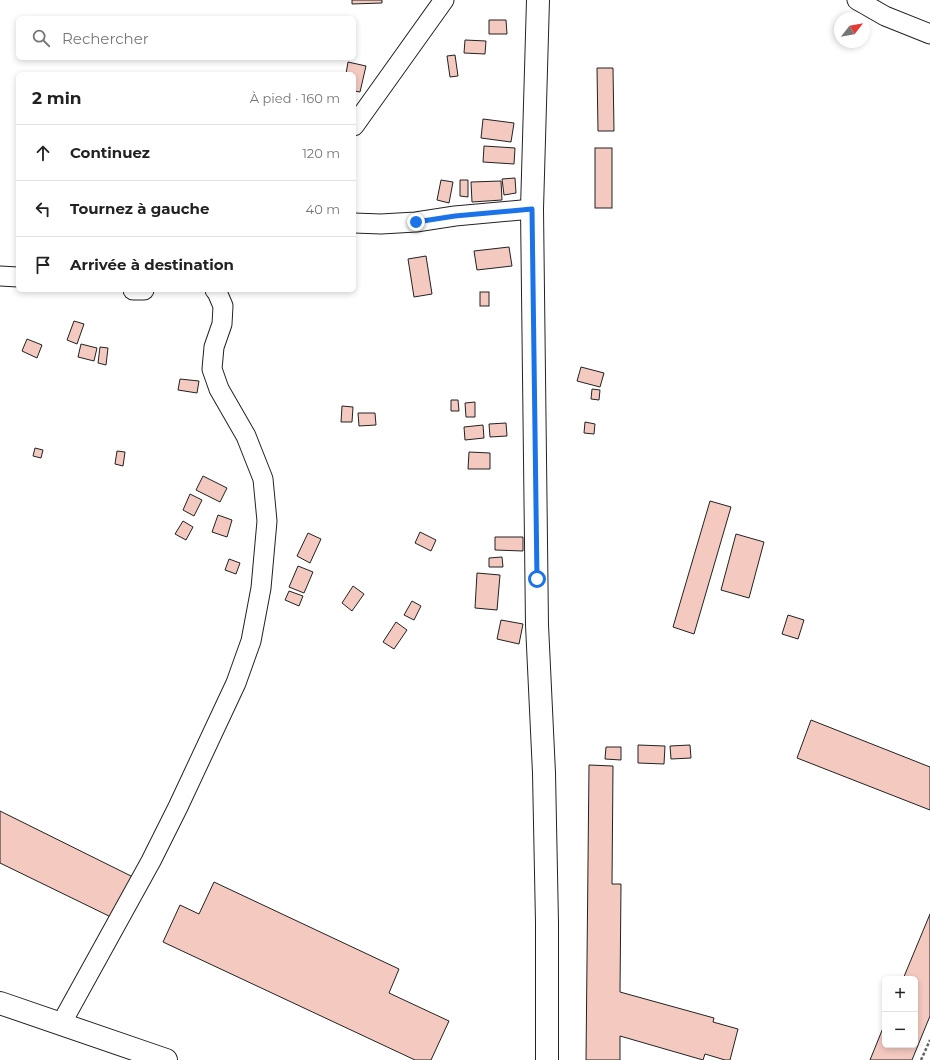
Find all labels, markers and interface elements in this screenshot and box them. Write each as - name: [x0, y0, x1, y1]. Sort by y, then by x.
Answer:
- north arrow: [834, 12, 870, 48]
- search box: [16, 16, 356, 60]
- icon: search: [30, 27, 52, 49]
- text: Rechercher: [62, 29, 149, 48]
- text: 2 min: [32, 88, 82, 108]
- text: À pied · 160 m: [250, 90, 340, 106]
- icon: ahead: [32, 142, 54, 164]
- text: Continuez: [70, 143, 150, 162]
- text: 120 m: [302, 145, 340, 161]
- icon: left: [32, 198, 54, 220]
- text: Tournez à gauche: [70, 199, 209, 218]
- text: 40 m: [306, 201, 340, 217]
- route end: [407, 213, 425, 231]
- icon: arrive: [32, 254, 54, 276]
- text: Arrivée à destination: [70, 255, 234, 274]
- route start: [528, 570, 546, 588]
- map controls: [882, 976, 918, 1048]
- button: +: [882, 976, 918, 1012]
- button: −: [882, 1012, 918, 1048]

